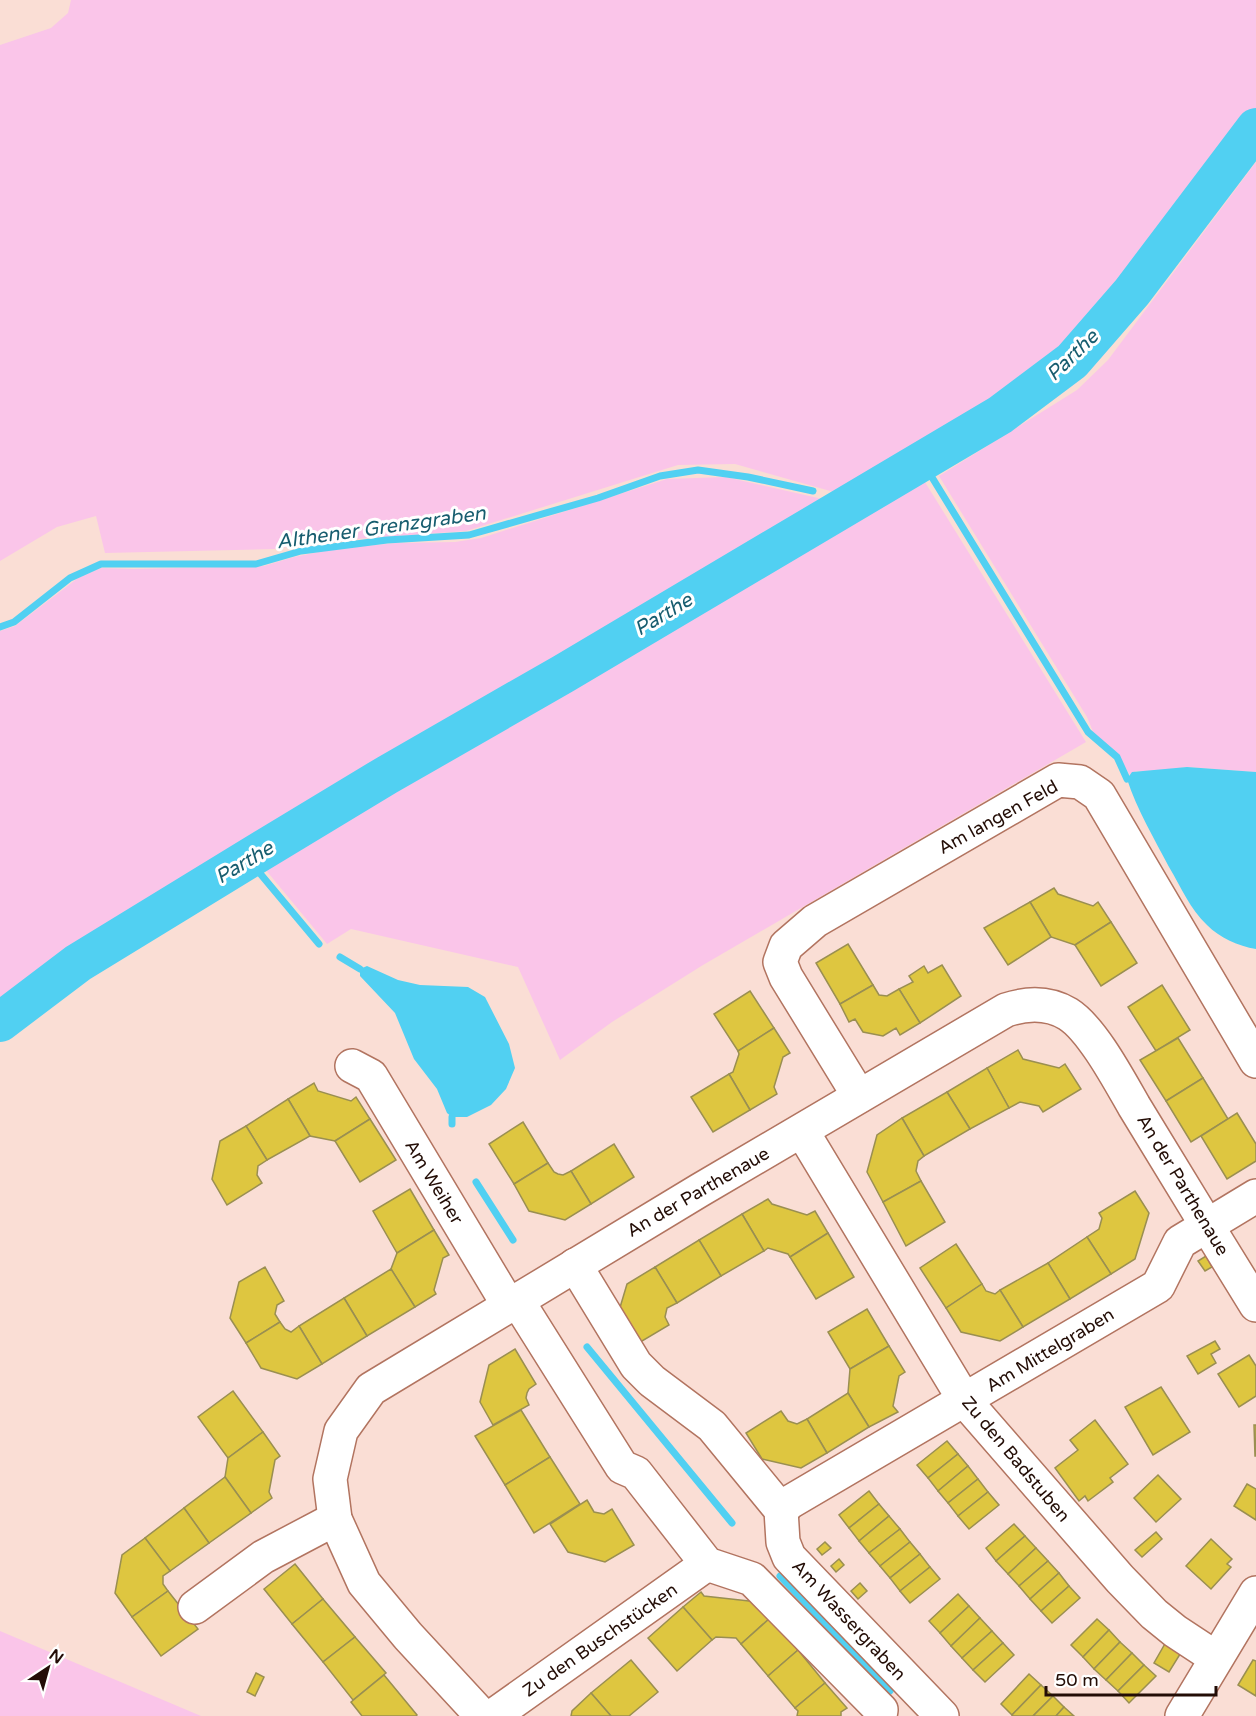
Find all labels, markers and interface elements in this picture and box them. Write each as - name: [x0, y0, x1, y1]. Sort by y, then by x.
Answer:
- water label: Parthe: [1042, 324, 1105, 386]
- water label: Althener Grenzgraben: [275, 501, 488, 555]
- water label: Parthe: [630, 587, 698, 641]
- street label: Am langen Feld: [934, 775, 1062, 859]
- water label: Parthe: [211, 835, 279, 889]
- street label: An der Parthenaue: [1132, 1110, 1234, 1260]
- street label: Am Weiher: [400, 1136, 468, 1228]
- street label: An der Parthenaue: [623, 1142, 773, 1242]
- street label: Am Mittelgraben: [982, 1303, 1118, 1397]
- street label: Zu den Badstuben: [957, 1392, 1075, 1526]
- street label: Am Wassergraben: [787, 1555, 911, 1685]
- street label: Zu den Buschstücken: [518, 1578, 682, 1702]
- north arrow: [18, 1638, 78, 1698]
- text: N: [45, 1645, 67, 1669]
- scale bar: [1046, 1659, 1216, 1697]
- text: 50 m: [1055, 1669, 1099, 1691]

